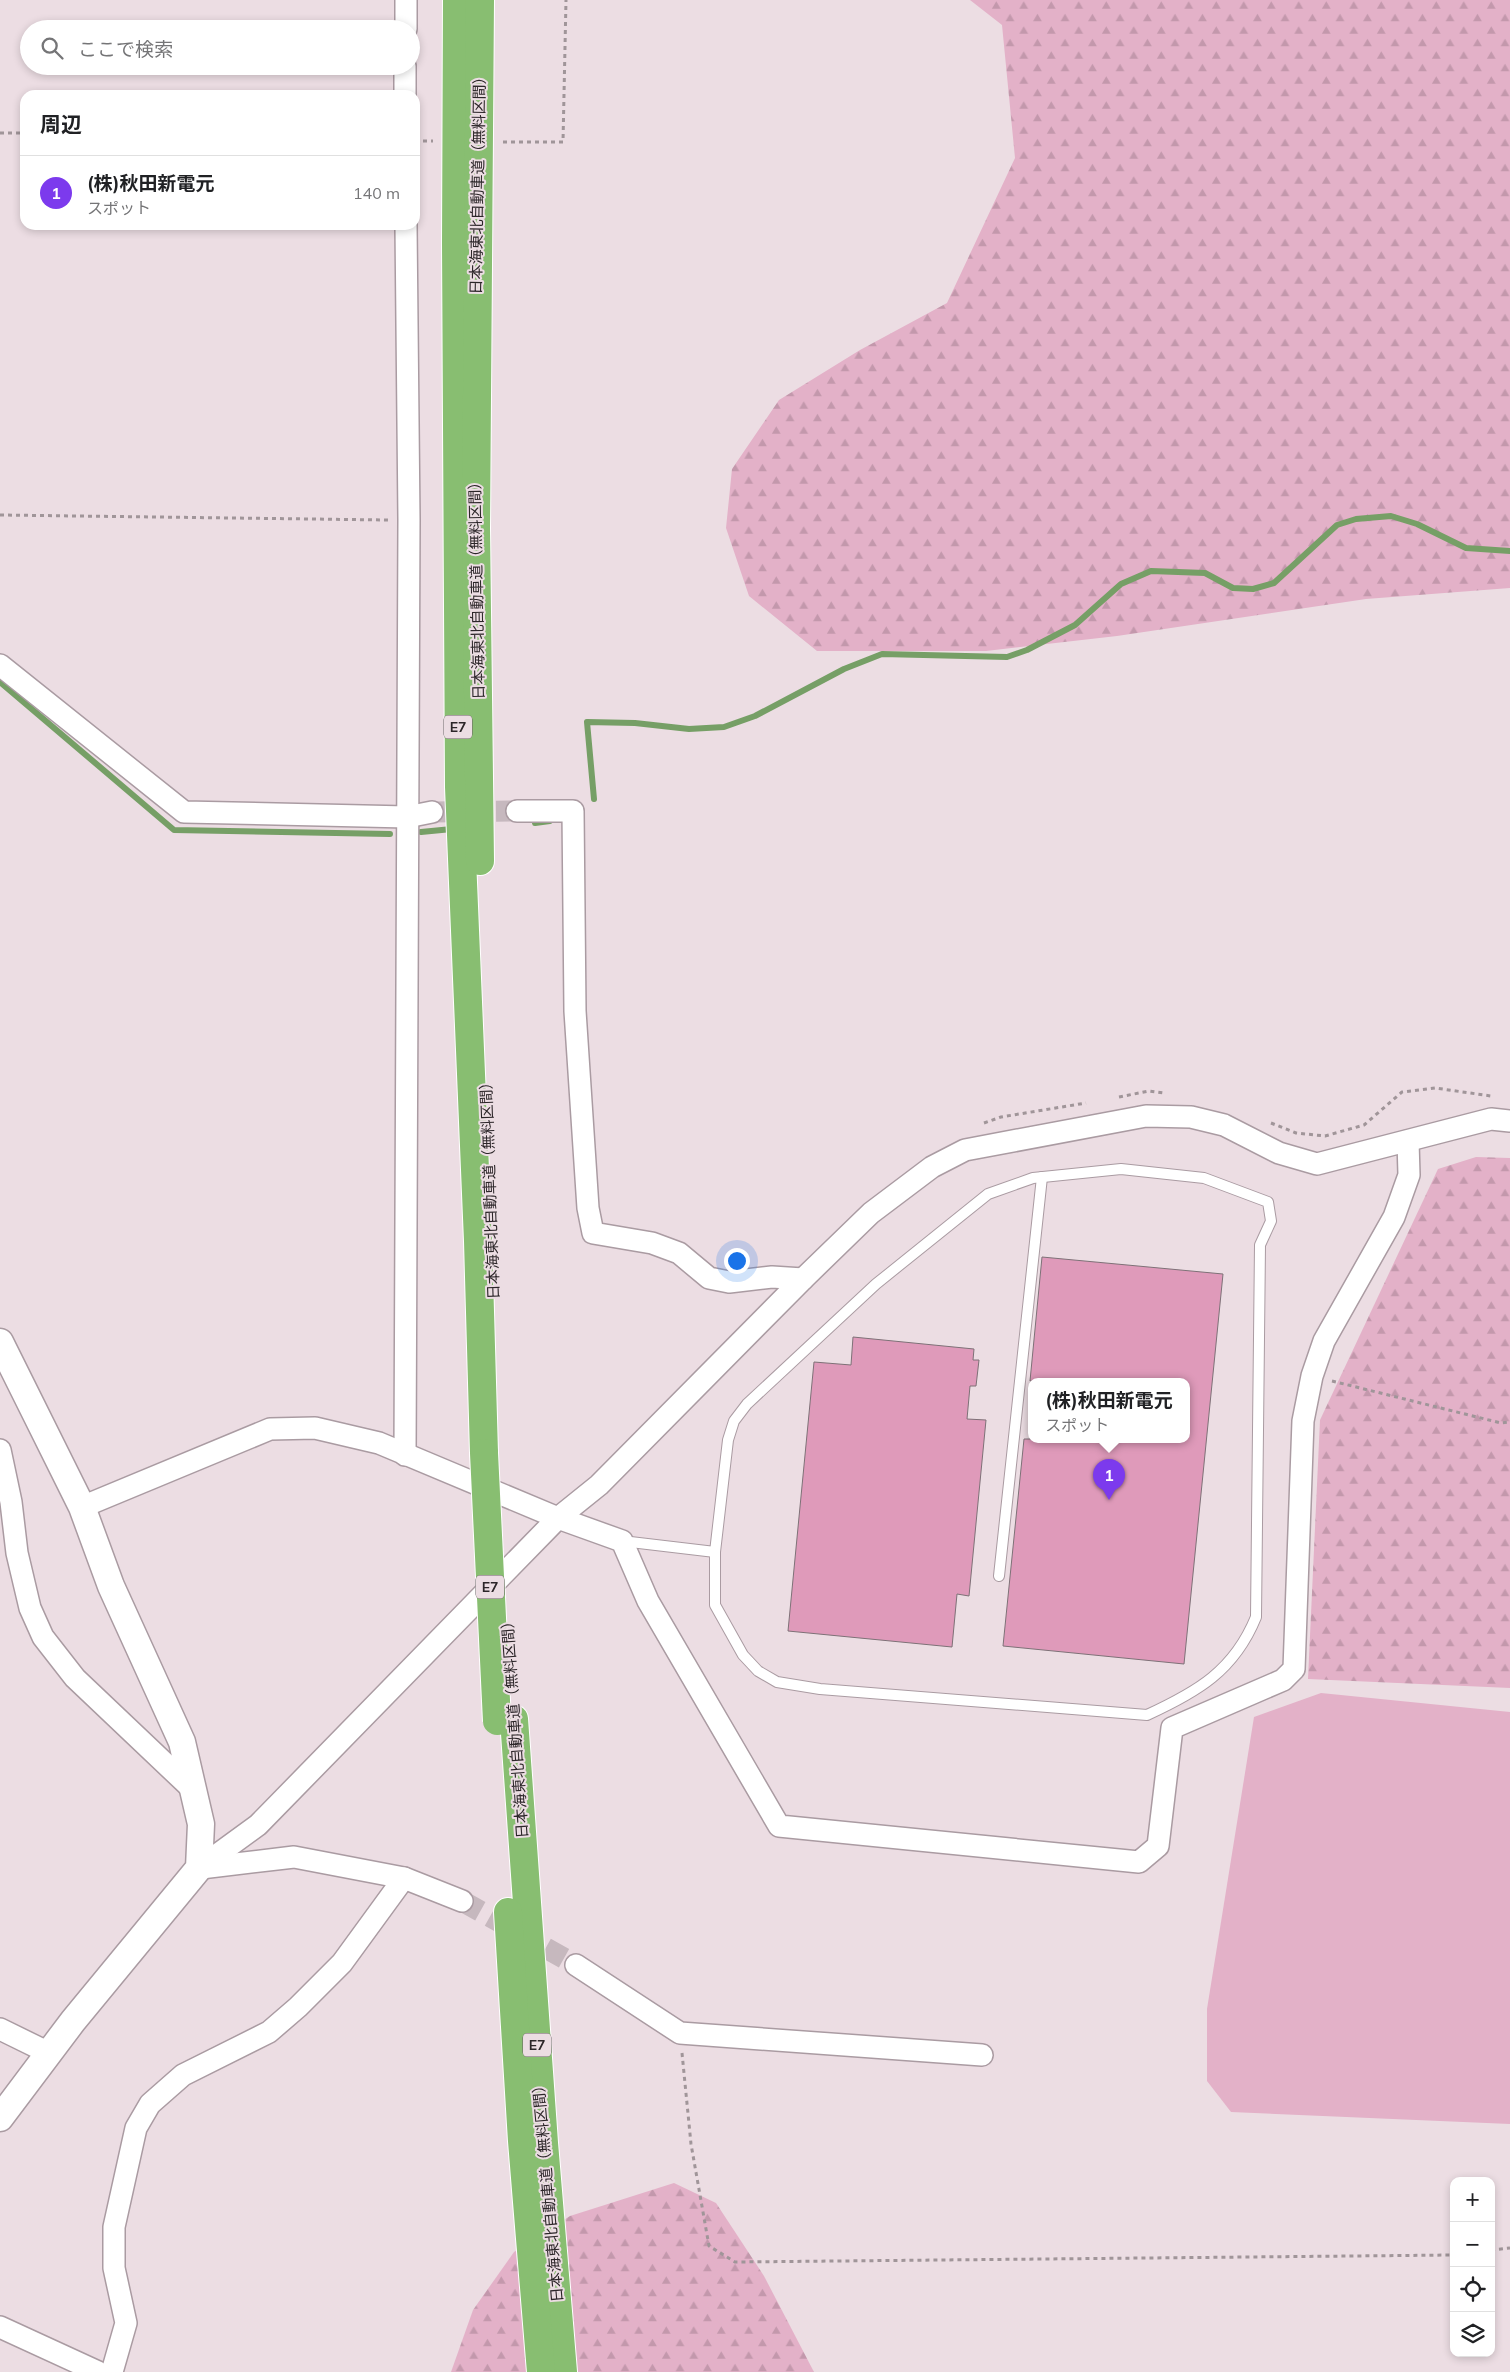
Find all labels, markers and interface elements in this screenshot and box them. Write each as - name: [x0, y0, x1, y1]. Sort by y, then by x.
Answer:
- search box: [20, 20, 420, 75]
- icon: search: [38, 34, 66, 62]
- text: ここで検索: [78, 37, 173, 61]
- street label: 日本海東北自動車道（無料区間）: [466, 69, 489, 295]
- text: 周辺: [40, 111, 82, 137]
- text: (株)秋田新電元: [87, 171, 215, 195]
- text: 1: [51, 183, 61, 203]
- text: 140 m: [353, 183, 400, 203]
- text: スポット: [87, 198, 151, 218]
- street label: 日本海東北自動車道（無料区間）: [465, 474, 488, 700]
- road number: E7: [444, 716, 472, 739]
- street label: 日本海東北自動車道（無料区間）: [476, 1074, 503, 1300]
- your location: [724, 1248, 750, 1274]
- popup: [1028, 1378, 1190, 1443]
- text: (株)秋田新電元: [1045, 1388, 1173, 1412]
- text: スポット: [1045, 1415, 1109, 1435]
- pin: 1: [1093, 1459, 1125, 1500]
- road number: E7: [476, 1575, 504, 1598]
- street label: 日本海東北自動車道（無料区間）: [497, 1613, 532, 1839]
- road number: E7: [523, 2034, 551, 2056]
- street label: 日本海東北自動車道（無料区間）: [528, 2077, 567, 2303]
- map controls: [1450, 2177, 1495, 2357]
- button: +: [1450, 2177, 1495, 2222]
- button: −: [1450, 2222, 1495, 2267]
- button: locate: [1450, 2267, 1495, 2312]
- button: layers: [1450, 2312, 1495, 2357]

